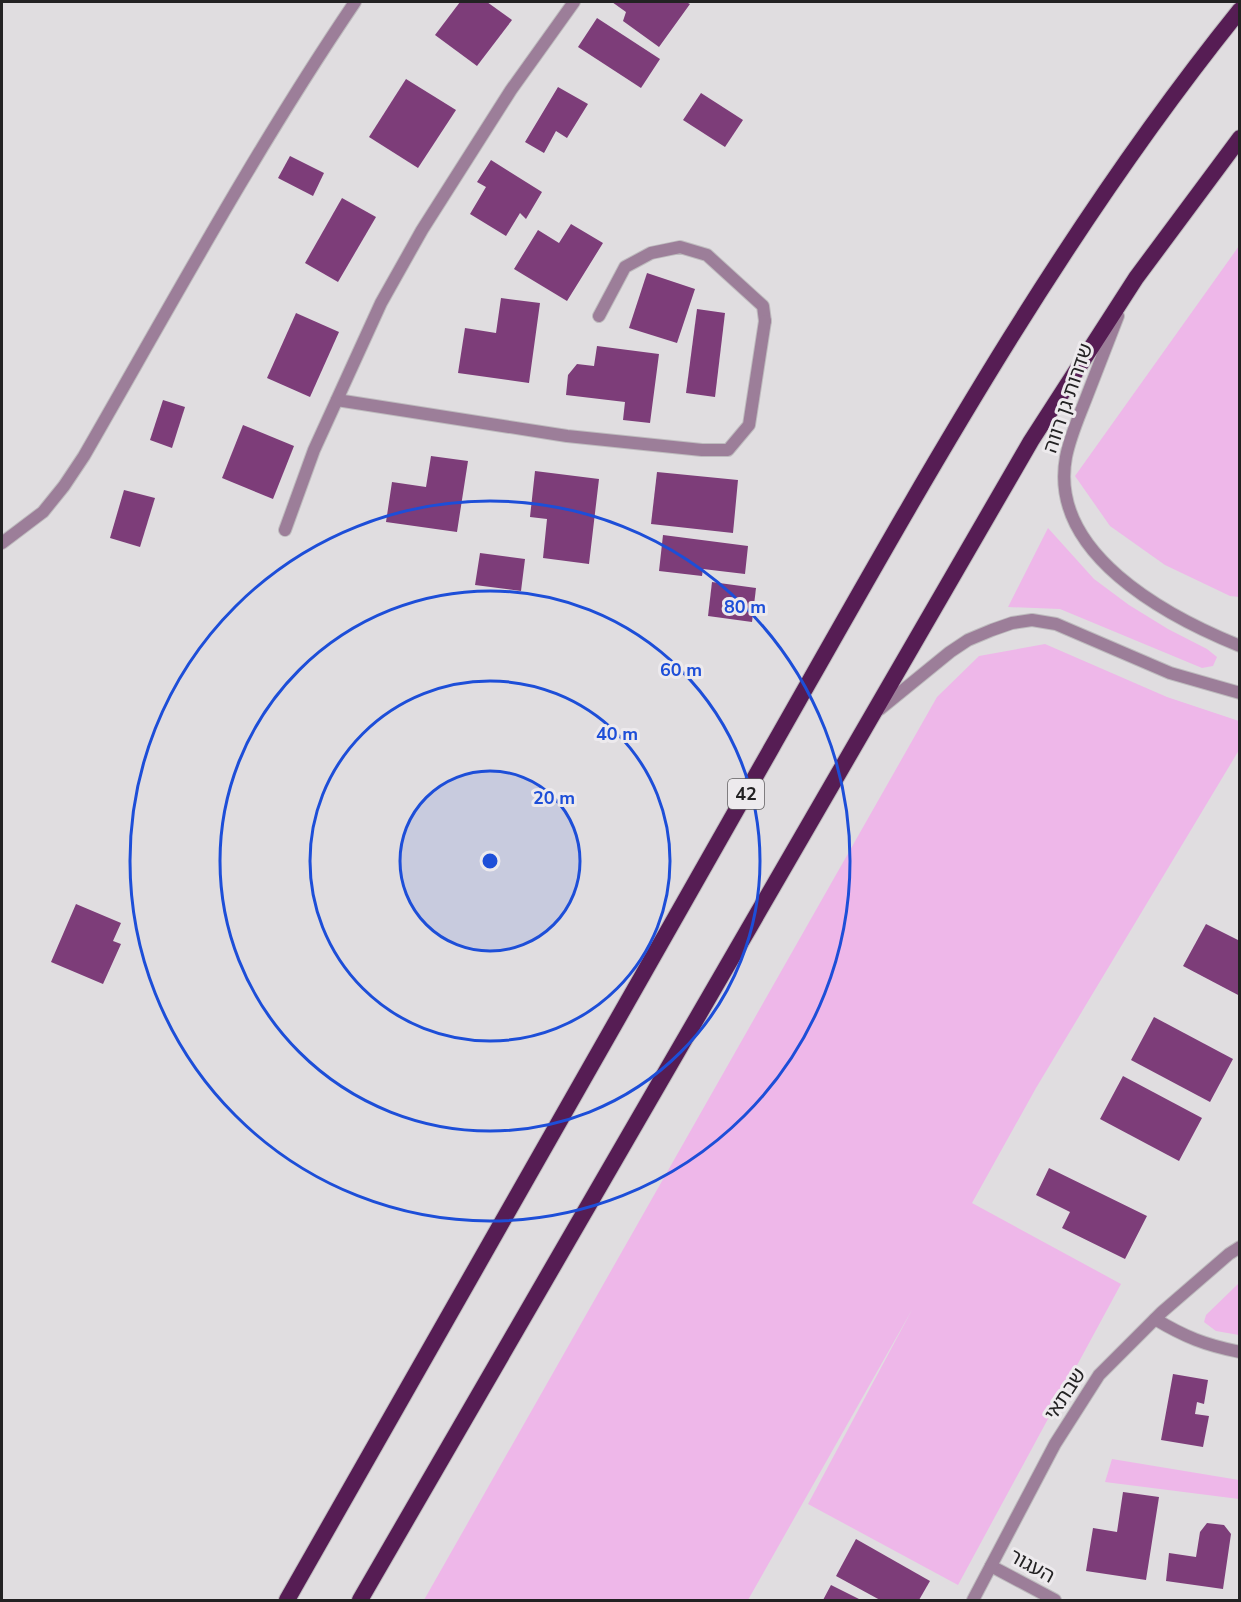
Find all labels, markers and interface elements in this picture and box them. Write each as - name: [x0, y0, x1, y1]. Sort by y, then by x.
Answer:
- street label: שדרות גן רווה: [1037, 340, 1099, 456]
- text: 80 m: [724, 595, 766, 619]
- text: 60 m: [660, 658, 702, 682]
- text: 40 m: [596, 722, 638, 746]
- road number: 42: [728, 779, 764, 809]
- text: 20 m: [533, 786, 575, 810]
- centre of rings: [480, 851, 500, 871]
- street label: שבתאי: [1038, 1363, 1092, 1425]
- street label: העגור: [1004, 1543, 1060, 1589]

